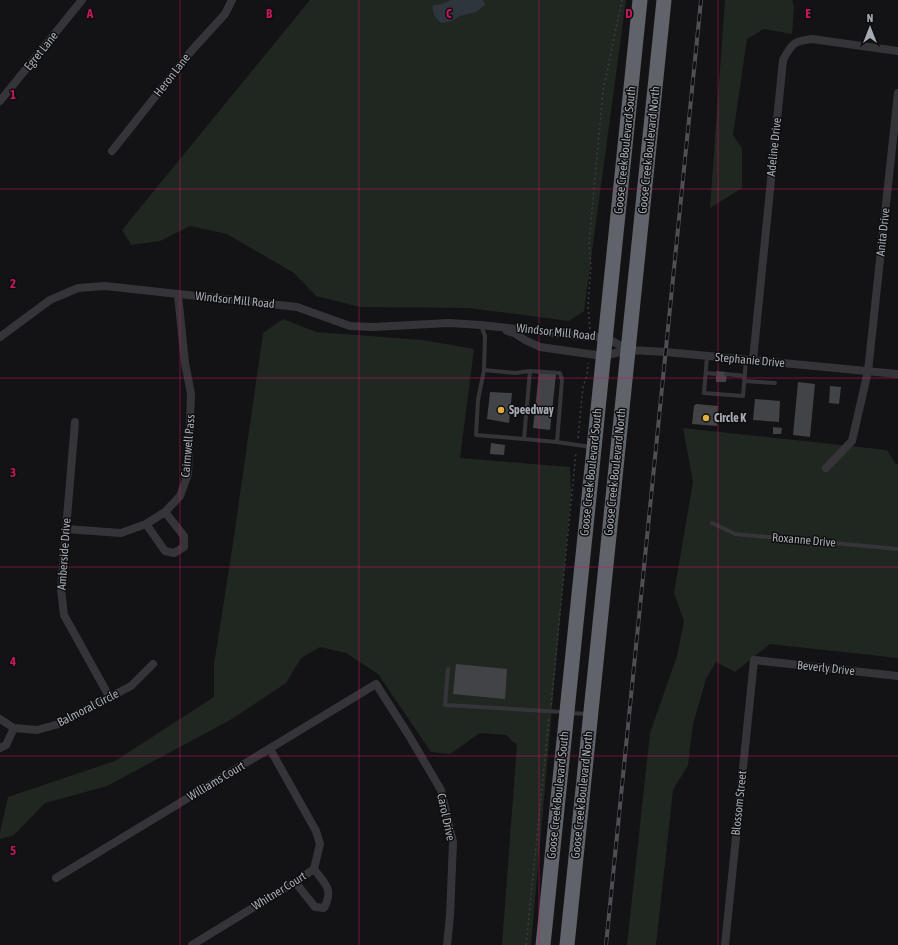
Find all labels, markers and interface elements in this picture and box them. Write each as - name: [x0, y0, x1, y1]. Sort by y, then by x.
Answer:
- text: A: [86, 6, 94, 21]
- text: B: [266, 6, 273, 21]
- text: C: [446, 6, 452, 21]
- text: D: [625, 6, 633, 21]
- text: E: [805, 6, 811, 21]
- north arrow: [850, 8, 890, 48]
- text: N: [867, 12, 873, 24]
- street label: Egret Lane: [21, 29, 61, 73]
- street label: Heron Lane: [151, 51, 193, 99]
- street label: Goose Creek Boulevard South: [611, 86, 639, 214]
- street label: Goose Creek Boulevard North: [635, 86, 663, 214]
- text: 1: [10, 87, 16, 102]
- street label: Adeline Drive: [764, 117, 784, 177]
- street label: Anita Drive: [874, 207, 892, 257]
- text: 2: [10, 276, 16, 291]
- street label: Windsor Mill Road: [195, 289, 275, 311]
- street label: Windsor Mill Road: [516, 321, 596, 343]
- street label: Stephanie Drive: [715, 350, 785, 370]
- place label: Speedway: [509, 403, 554, 417]
- marker: Speedway: [496, 405, 506, 415]
- street label: Goose Creek Boulevard South: [577, 408, 605, 536]
- street label: Goose Creek Boulevard North: [601, 408, 629, 536]
- place label: Circle K: [714, 411, 746, 425]
- marker: Circle K: [701, 413, 711, 423]
- street label: Cairnwell Pass: [178, 414, 198, 478]
- text: 3: [10, 465, 16, 480]
- street label: Amberside Drive: [54, 517, 74, 591]
- street label: Roxanne Drive: [772, 530, 836, 550]
- text: 4: [9, 654, 16, 669]
- street label: Beverly Drive: [797, 658, 855, 678]
- street label: Balmoral Circle: [55, 687, 121, 729]
- street label: Goose Creek Boulevard South: [544, 731, 572, 859]
- street label: Goose Creek Boulevard North: [568, 731, 596, 859]
- street label: Williams Court: [185, 758, 248, 804]
- street label: Blossom Street: [729, 769, 749, 836]
- street label: Carol Drive: [434, 792, 458, 842]
- text: 5: [10, 843, 16, 858]
- street label: Whitner Court: [249, 869, 309, 913]

